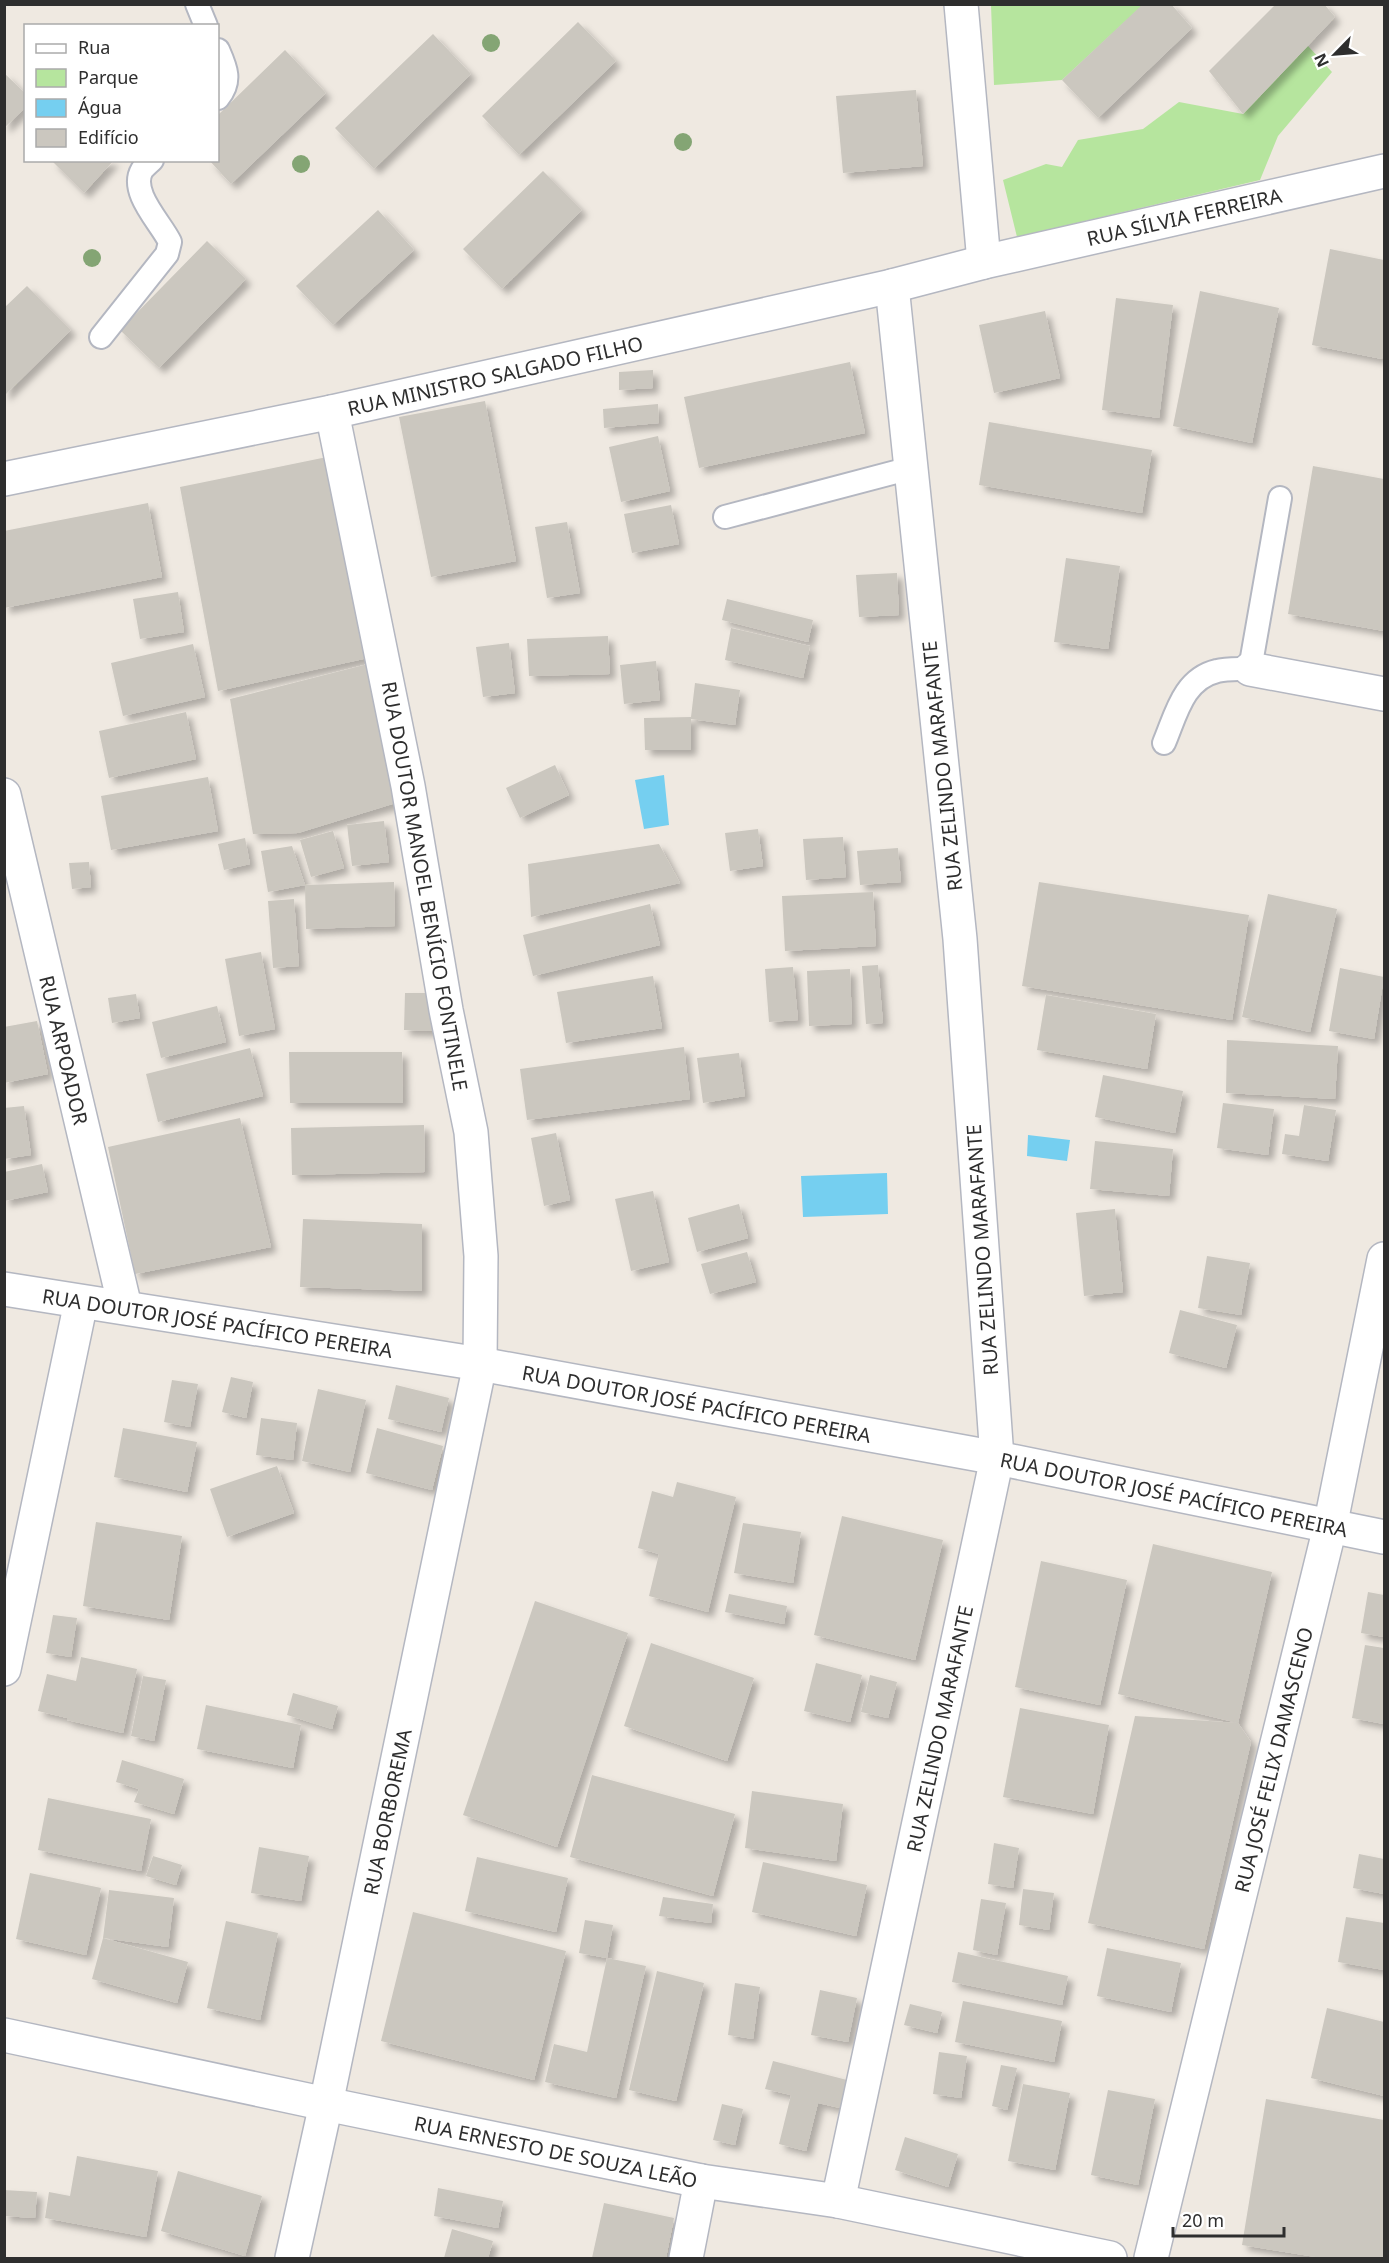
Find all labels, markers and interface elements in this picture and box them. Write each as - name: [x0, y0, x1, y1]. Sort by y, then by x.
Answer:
- legend: [24, 24, 219, 162]
- north arrow: [1305, 24, 1365, 84]
- text: Rua: [78, 35, 110, 59]
- text: N: [1309, 50, 1334, 71]
- text: Parque: [78, 65, 138, 89]
- text: Água: [78, 95, 122, 119]
- text: Edifício: [78, 125, 139, 149]
- street label: RUA SÍLVIA FERREIRA: [1084, 181, 1284, 252]
- street label: RUA MINISTRO SALGADO FILHO: [345, 329, 645, 422]
- street label: RUA ZELINDO MARAFANTE: [915, 639, 969, 893]
- street label: RUA DOUTOR MANOEL BENÍCIO FONTINELE: [376, 679, 474, 1093]
- street label: RUA ARPOADOR: [34, 972, 95, 1128]
- street label: RUA ZELINDO MARAFANTE: [960, 1124, 1004, 1376]
- street label: RUA DOUTOR JOSÉ PACÍFICO PEREIRA: [40, 1282, 395, 1364]
- street label: RUA DOUTOR JOSÉ PACÍFICO PEREIRA: [520, 1358, 873, 1448]
- street label: RUA DOUTOR JOSÉ PACÍFICO PEREIRA: [998, 1445, 1350, 1543]
- street label: RUA ZELINDO MARAFANTE: [900, 1603, 979, 1855]
- street label: RUA JOSÉ FELIX DAMASCENO: [1227, 1624, 1319, 1895]
- street label: RUA BORBOREMA: [356, 1726, 417, 1897]
- street label: RUA ERNESTO DE SOUZA LEÃO: [412, 2109, 700, 2193]
- scale bar: [1173, 2200, 1284, 2238]
- text: 20 m: [1182, 2208, 1224, 2232]

